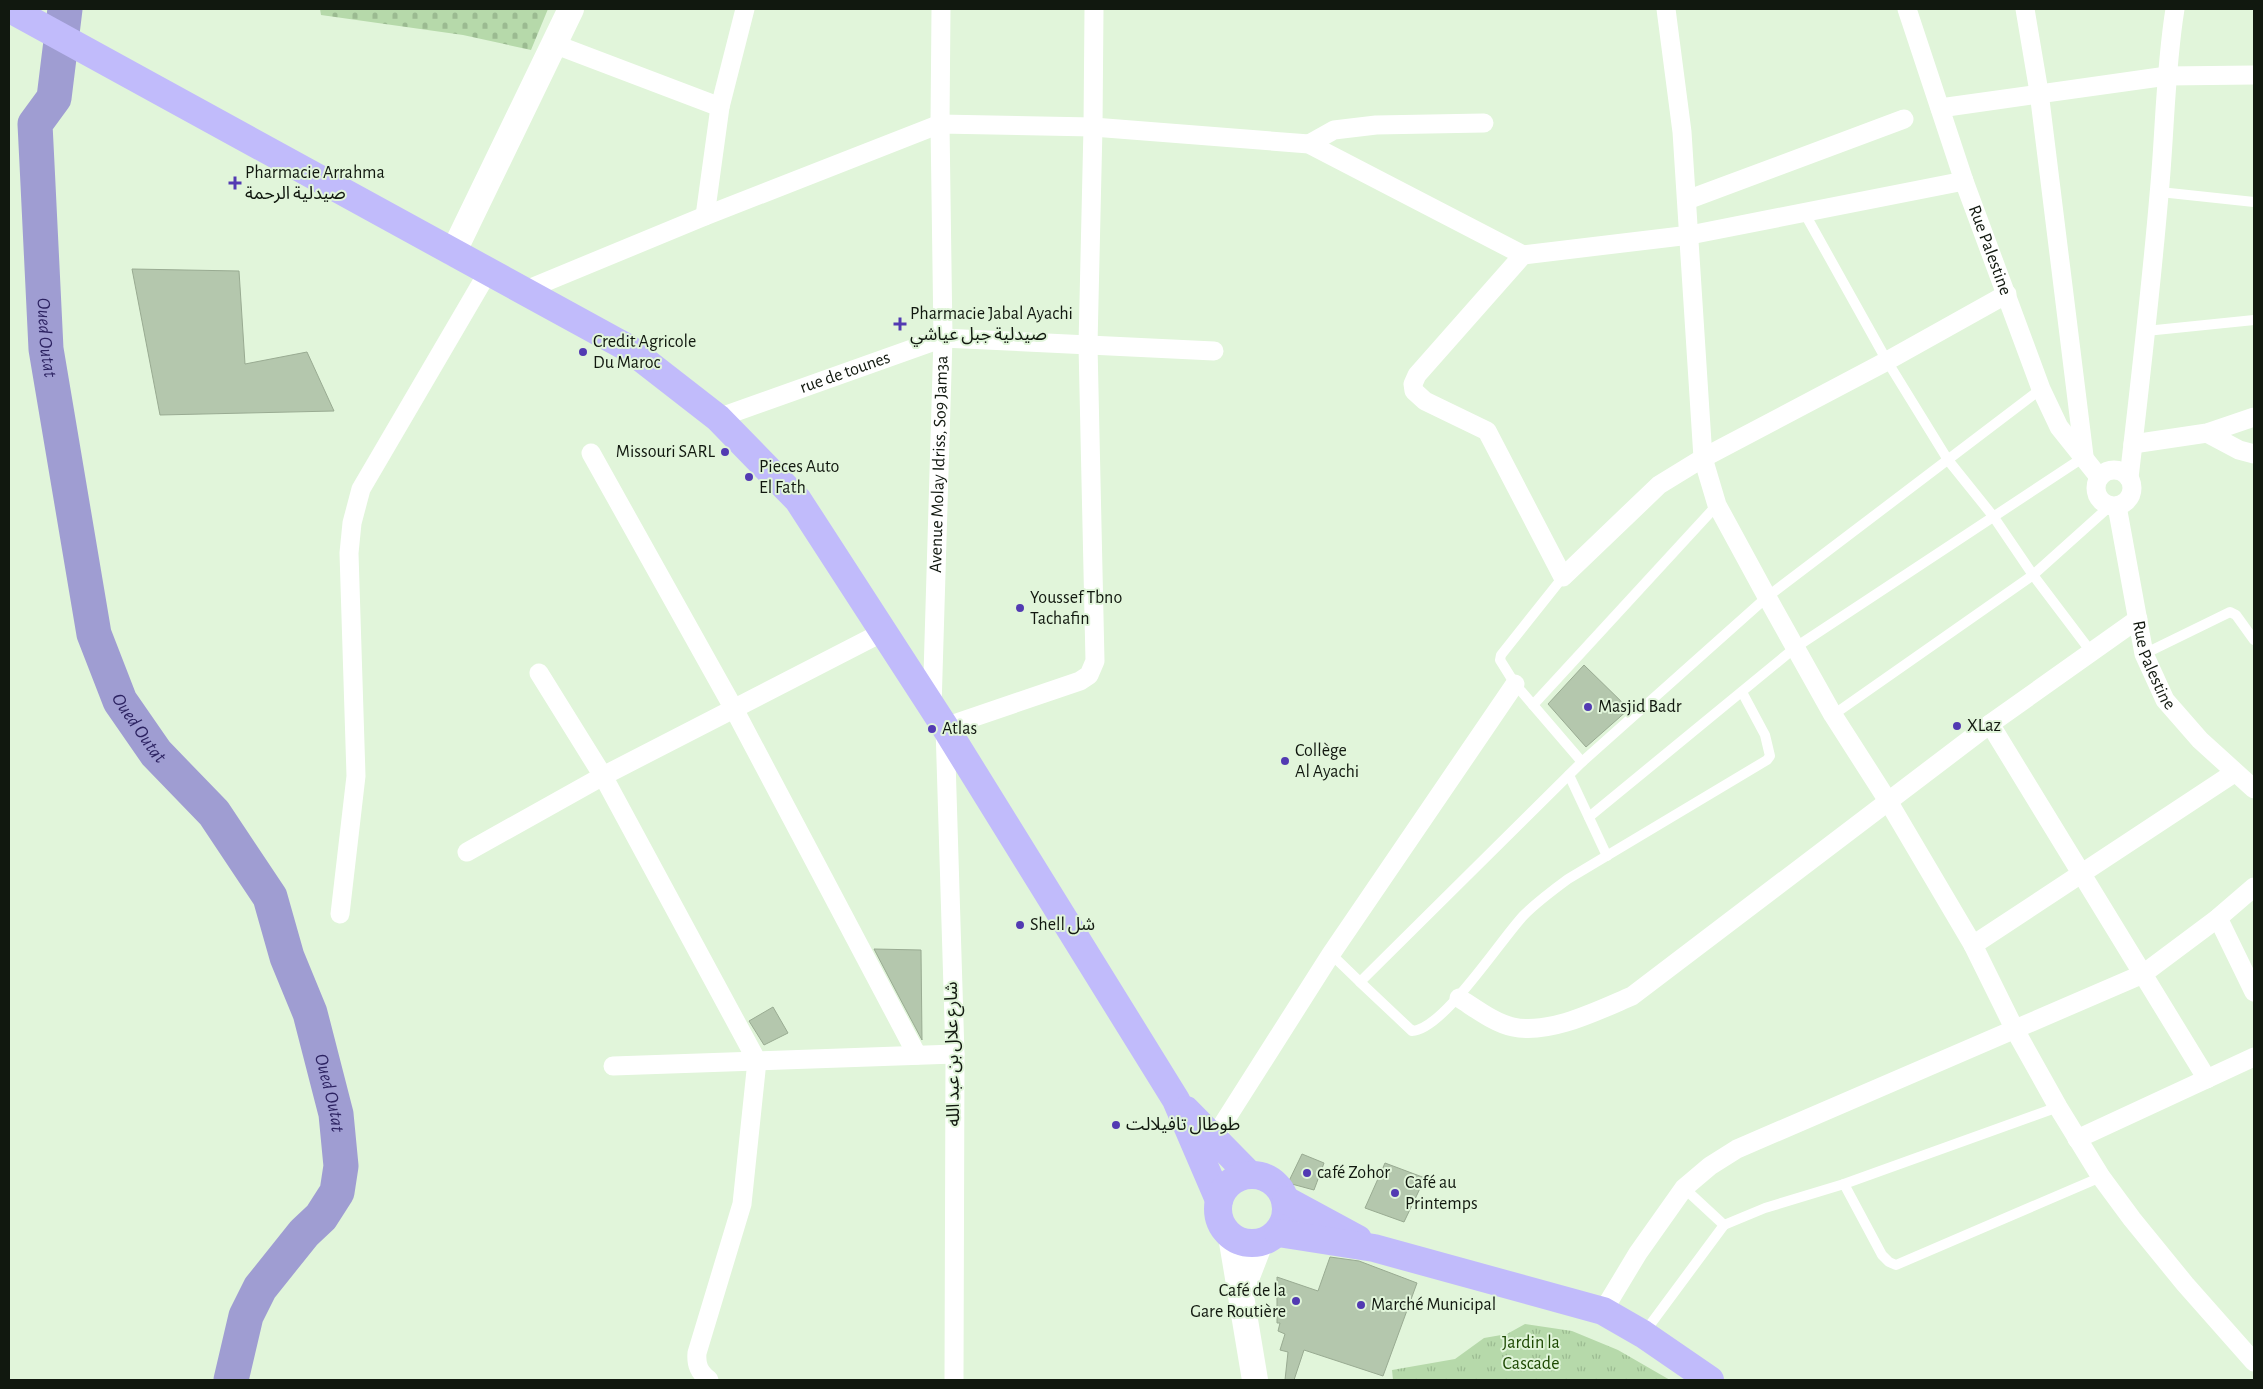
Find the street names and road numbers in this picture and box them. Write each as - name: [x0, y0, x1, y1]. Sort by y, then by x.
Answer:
- street label: Rue Palestine: [1965, 203, 2014, 298]
- street label: rue de tounes: [798, 348, 893, 397]
- street label: Avenue Molay Idriss, So9 Jam3a: [927, 355, 951, 573]
- street label: Rue Palestine: [2129, 619, 2179, 714]
- street label: شارع علال بن عبد الله: [943, 981, 967, 1127]

